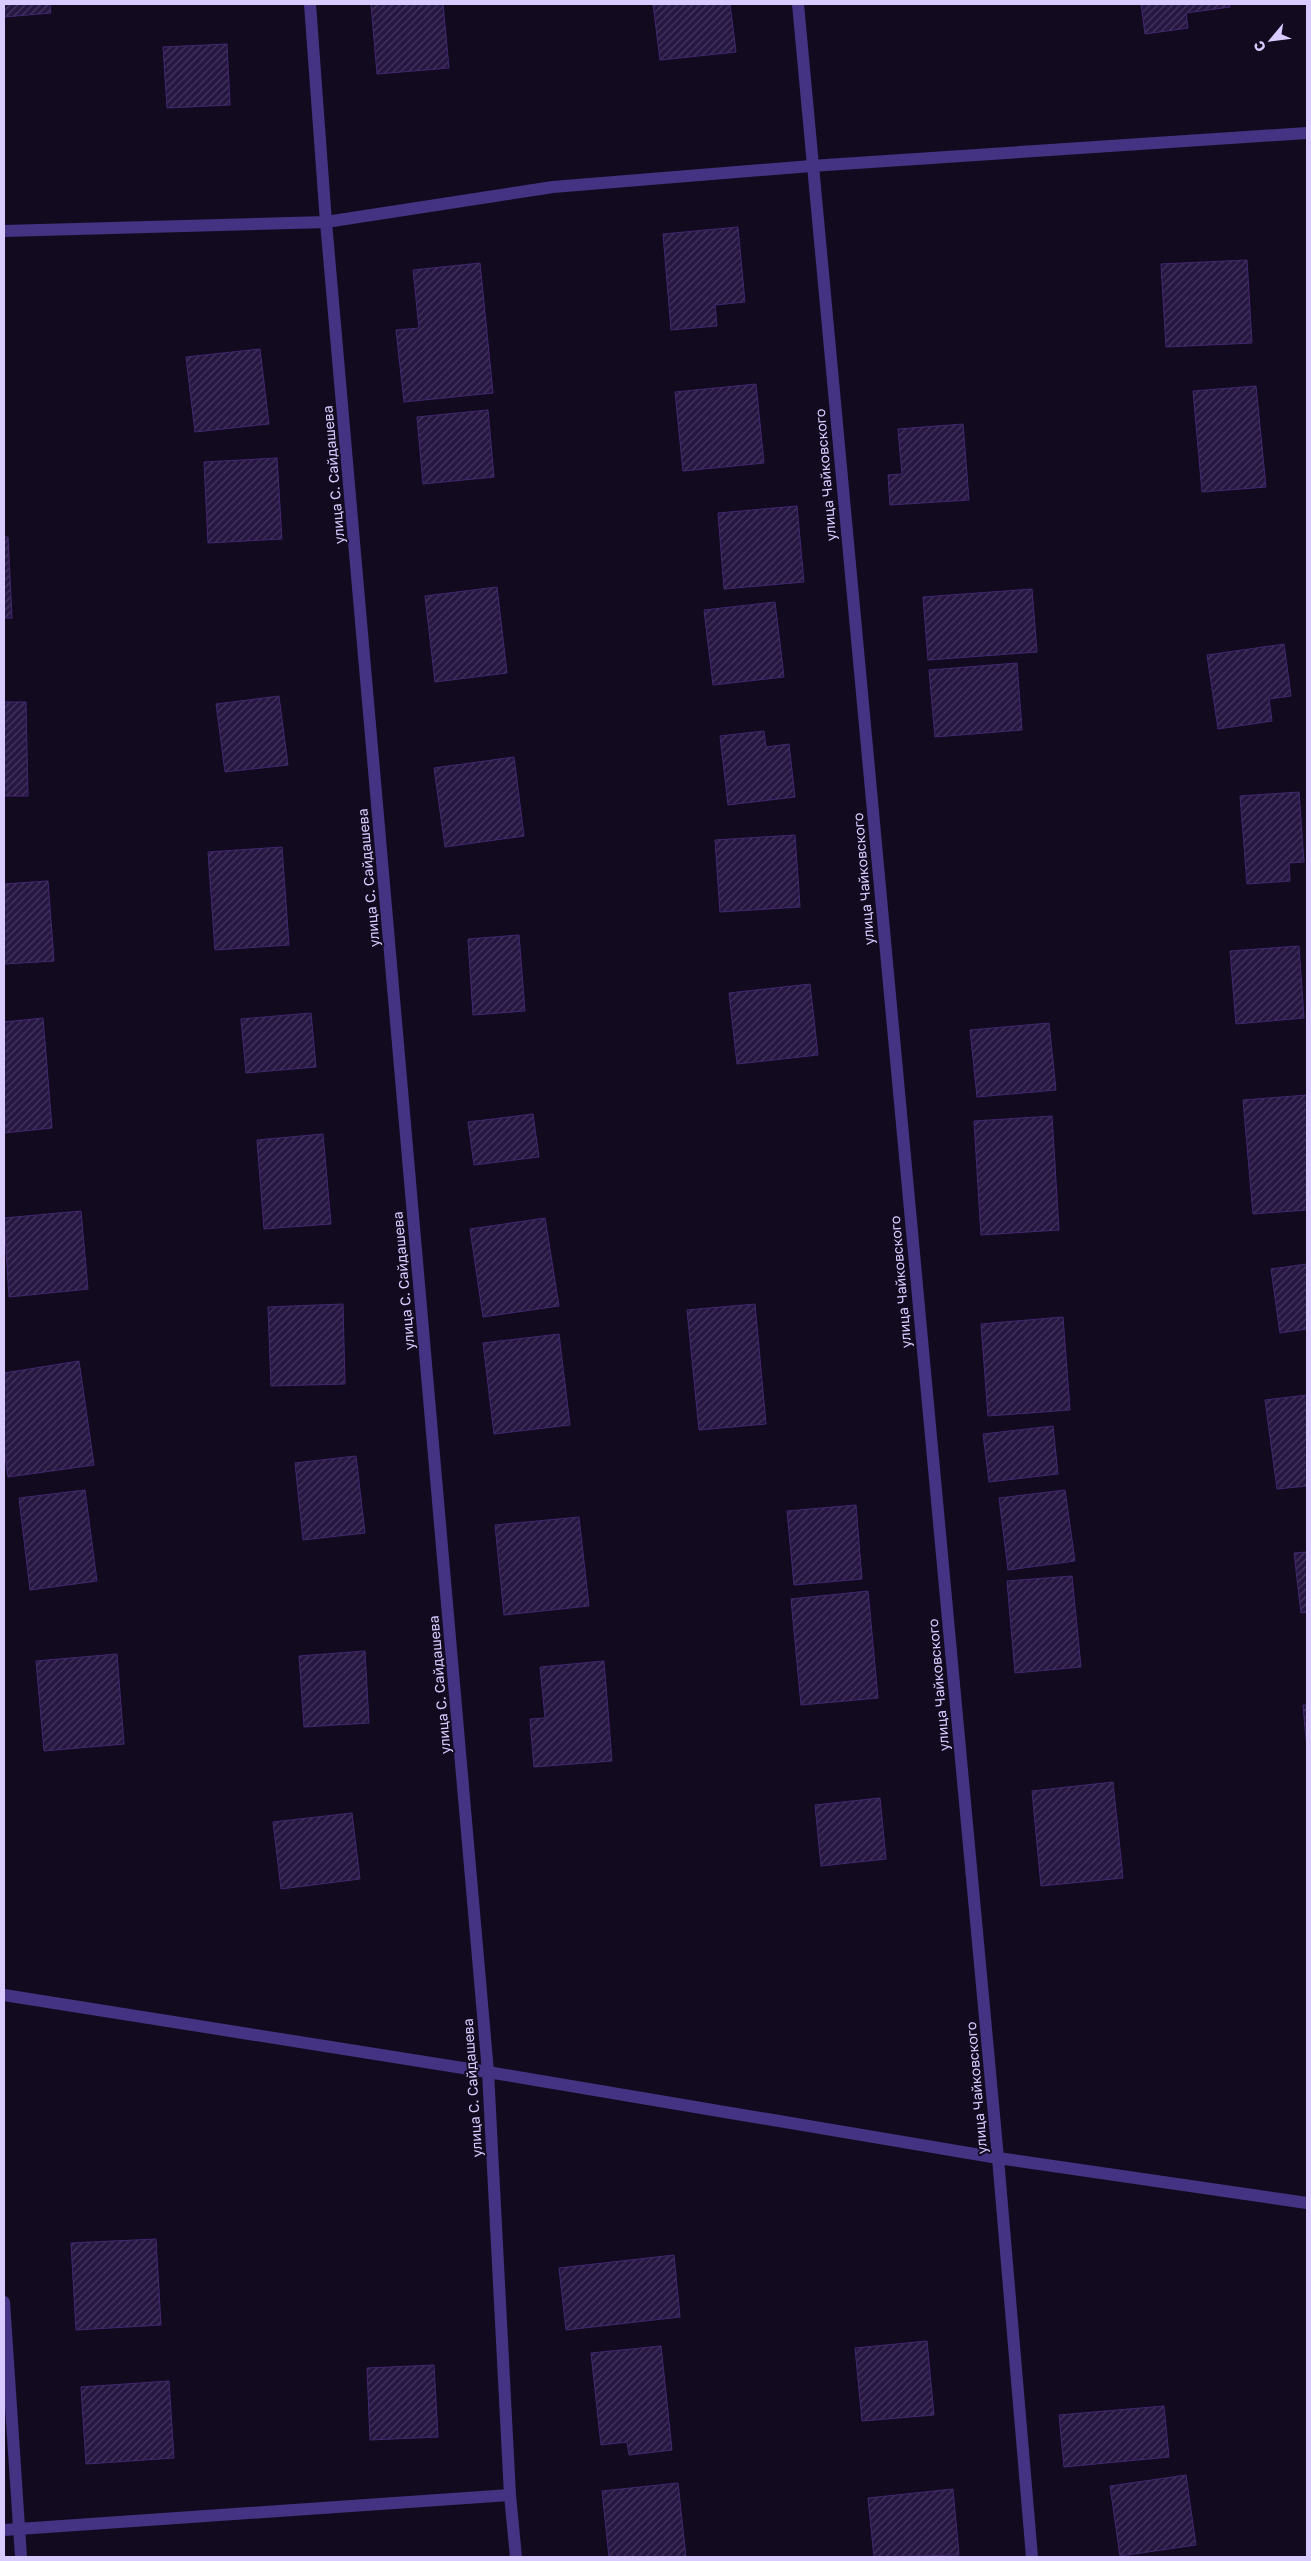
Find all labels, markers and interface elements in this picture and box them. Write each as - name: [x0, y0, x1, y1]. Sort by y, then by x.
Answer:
- north arrow: [1246, 15, 1296, 65]
- text: С: [1249, 38, 1269, 55]
- street label: улица С. Сайдашева: [318, 405, 348, 545]
- street label: улица Чайковского: [811, 408, 839, 542]
- street label: улица С. Сайдашева: [353, 808, 383, 948]
- street label: улица Чайковского: [849, 812, 877, 946]
- street label: улица С. Сайдашева: [388, 1211, 418, 1351]
- street label: улица Чайковского: [886, 1215, 914, 1349]
- street label: улица С. Сайдашева: [424, 1615, 454, 1755]
- street label: улица Чайковского: [924, 1618, 952, 1752]
- street label: улица С. Сайдашева: [459, 2018, 485, 2158]
- street label: улица Чайковского: [962, 2021, 990, 2155]

